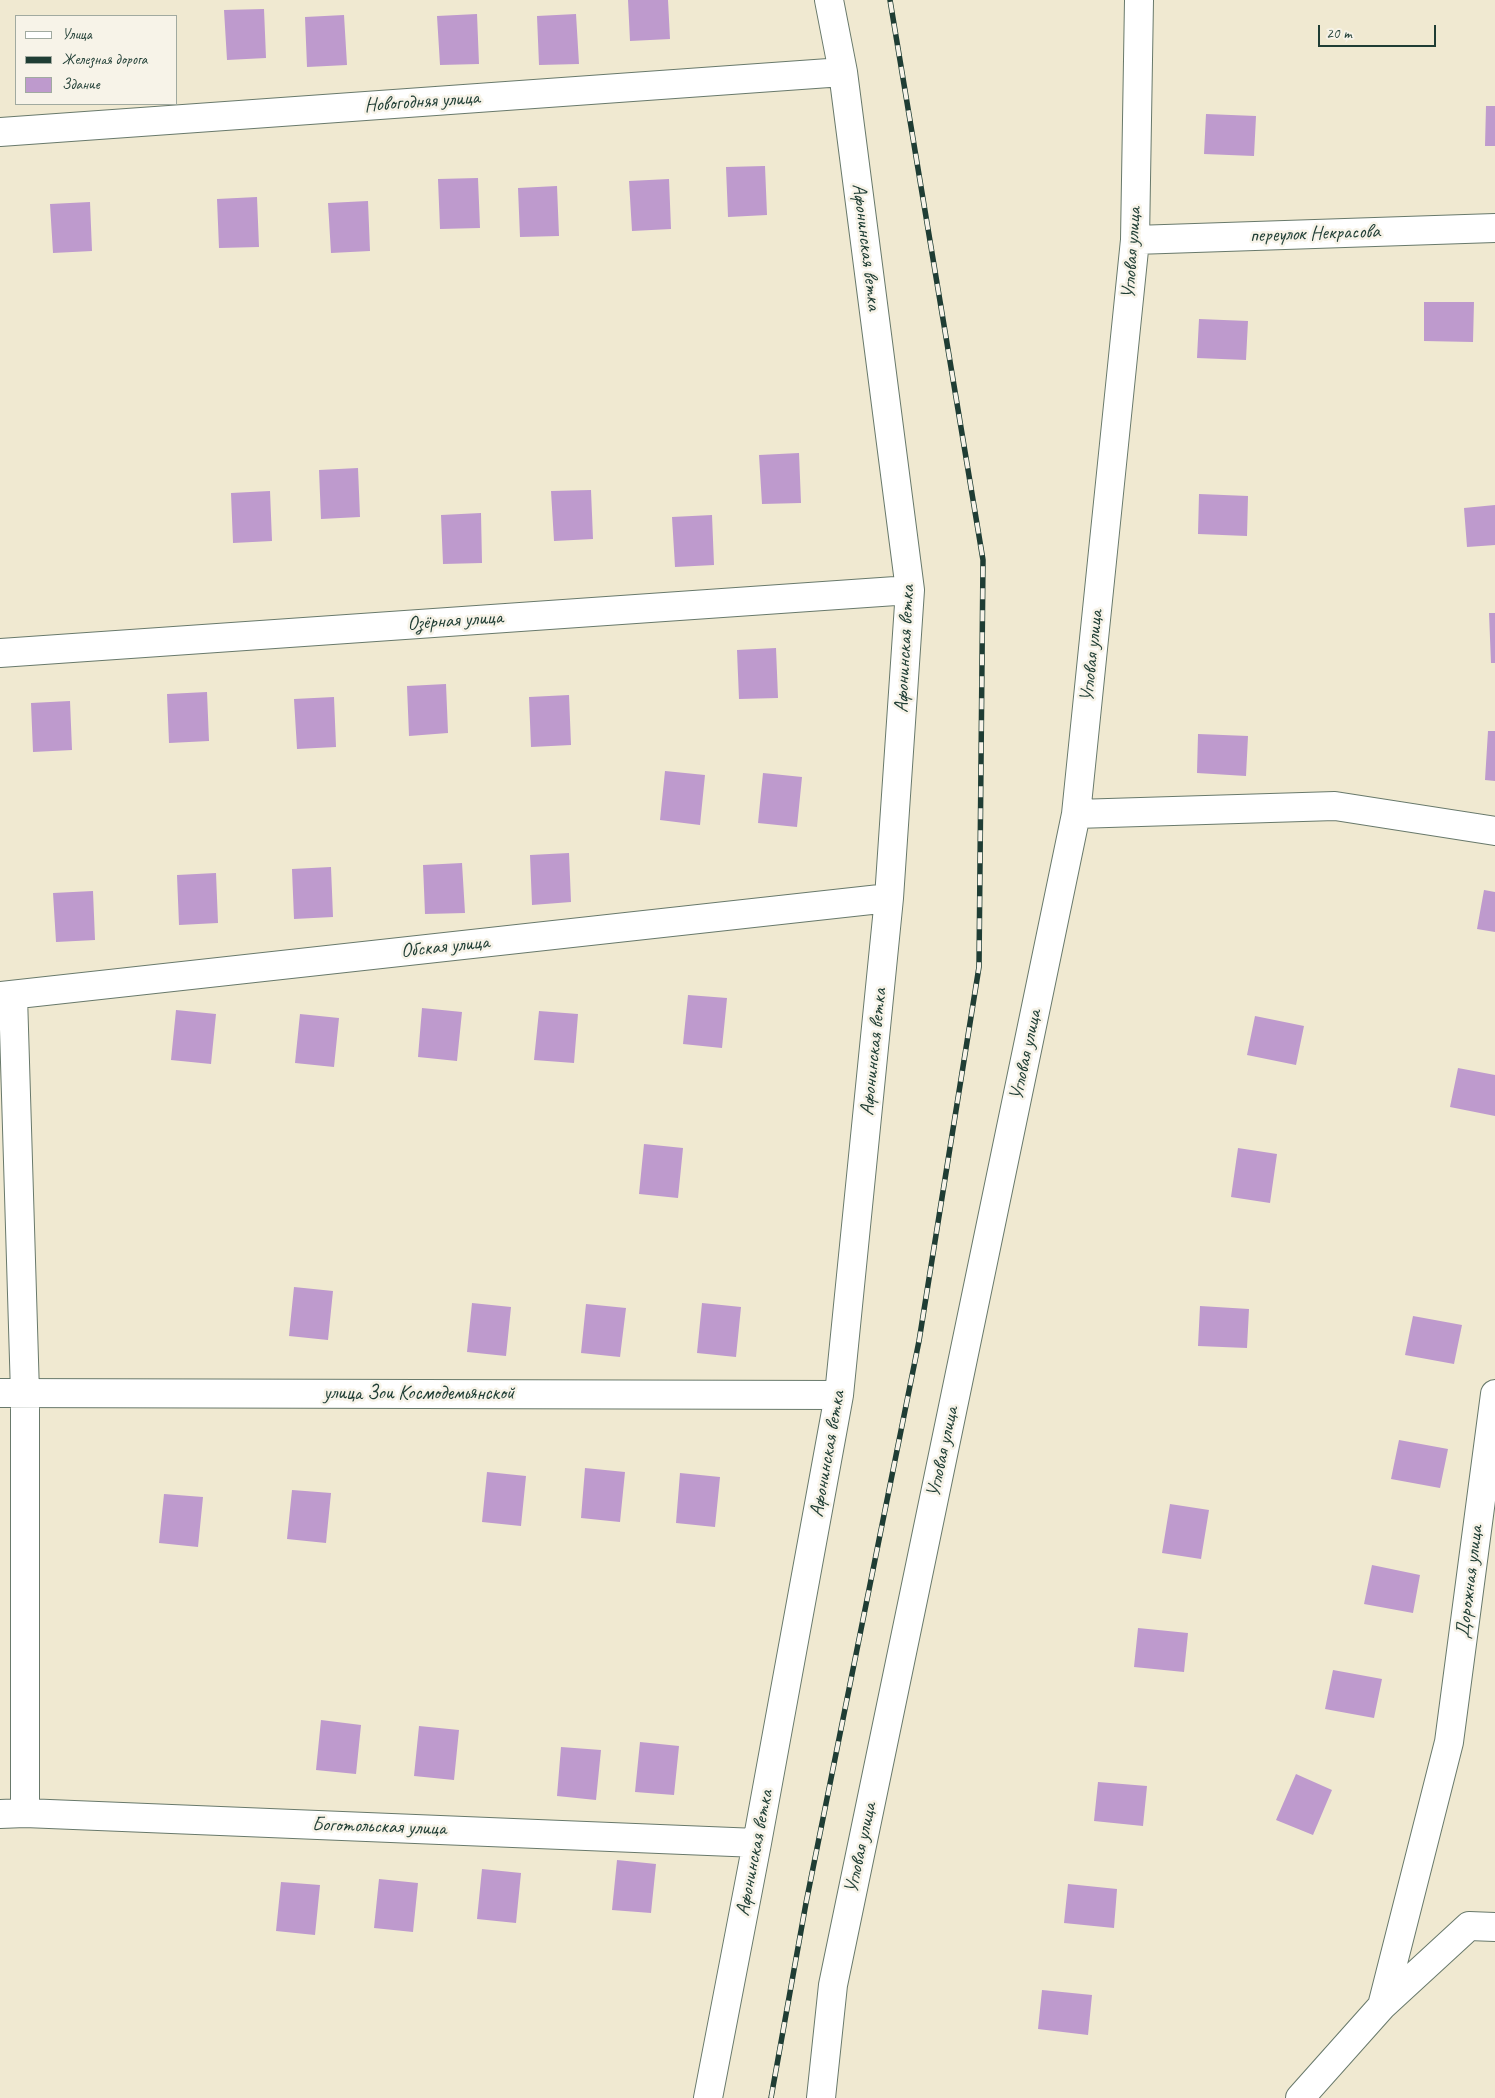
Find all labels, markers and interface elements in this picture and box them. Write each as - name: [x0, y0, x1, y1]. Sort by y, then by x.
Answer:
- legend: [15, 15, 178, 105]
- scale bar: [1320, 15, 1438, 47]
- text: 20 m: [1326, 24, 1352, 43]
- text: Улица: [62, 25, 92, 44]
- text: Железная дорога: [62, 50, 147, 69]
- text: Здание: [62, 75, 100, 94]
- street label: Новогодняя улица: [363, 86, 481, 118]
- street label: Афонинская ветка: [846, 182, 886, 312]
- street label: Угловая улица: [1117, 206, 1147, 300]
- street label: переулок Некрасова: [1249, 220, 1381, 248]
- street label: Афонинская ветка: [890, 585, 920, 713]
- street label: Озёрная улица: [406, 606, 504, 636]
- street label: Угловая улица: [1075, 609, 1109, 703]
- street label: Обская улица: [400, 930, 490, 964]
- street label: Афонинская ветка: [855, 987, 893, 1117]
- street label: Угловая улица: [1005, 1008, 1047, 1102]
- street label: улица Зои Космодемьянской: [324, 1382, 514, 1406]
- street label: Афонинская ветка: [805, 1389, 851, 1519]
- street label: Угловая улица: [922, 1405, 964, 1499]
- street label: Дорожная улица: [1451, 1524, 1489, 1640]
- street label: Афонинская ветка: [731, 1788, 779, 1918]
- street label: Угловая улица: [840, 1801, 882, 1895]
- street label: Боготольская улица: [311, 1813, 447, 1841]

